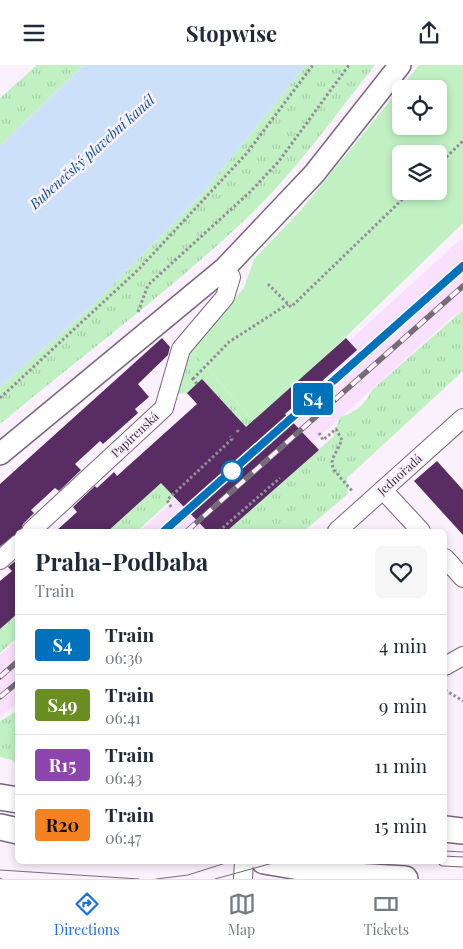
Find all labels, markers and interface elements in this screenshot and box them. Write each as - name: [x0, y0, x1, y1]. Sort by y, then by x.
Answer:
- text: Stopwise: [186, 18, 277, 48]
- icon: menu: [20, 19, 48, 47]
- icon: share: [415, 19, 443, 47]
- map controls: [392, 80, 447, 200]
- button: locate: [392, 80, 447, 135]
- water label: Bubenečský plavební kanál: [24, 90, 159, 214]
- button: layers: [392, 145, 447, 200]
- line badge: S4: [290, 383, 336, 415]
- text: S4: [303, 387, 323, 411]
- street label: Papírenská: [107, 408, 162, 460]
- street label: Jednořadá: [373, 450, 425, 499]
- unlabelled marker: [221, 460, 243, 482]
- text: Praha-Podbaba: [35, 545, 208, 577]
- button: heart: [375, 546, 427, 598]
- text: Train: [35, 580, 74, 601]
- text: Train: [105, 621, 154, 647]
- text: 4 min: [379, 632, 427, 658]
- text: S4: [52, 633, 73, 657]
- text: 06:36: [105, 647, 143, 668]
- text: Train: [105, 681, 154, 707]
- text: 9 min: [379, 692, 427, 718]
- text: S49: [48, 693, 77, 717]
- text: 06:41: [105, 707, 141, 728]
- text: Train: [105, 741, 154, 767]
- text: 11 min: [374, 752, 427, 778]
- text: R15: [49, 753, 76, 777]
- text: 06:43: [105, 767, 142, 788]
- text: Train: [105, 801, 154, 827]
- text: 15 min: [374, 812, 427, 838]
- text: R20: [46, 813, 79, 837]
- text: 06:47: [105, 827, 141, 848]
- tab: Directions: [54, 890, 119, 939]
- tab: Map: [228, 890, 256, 939]
- tab: Tickets: [364, 890, 409, 939]

